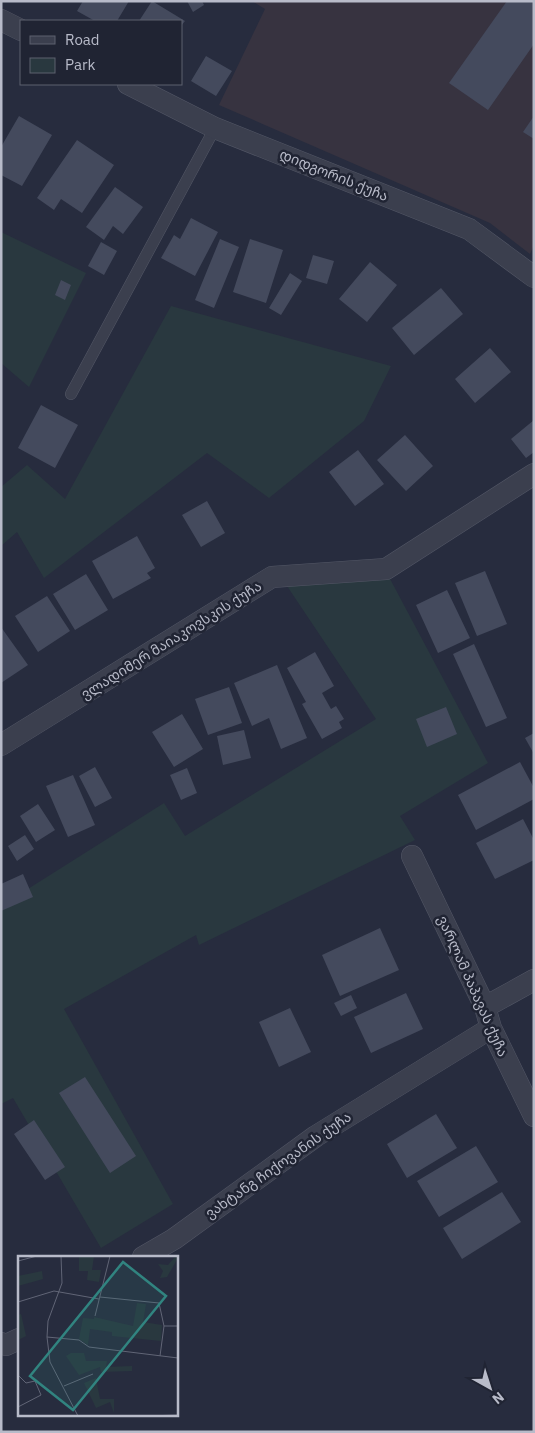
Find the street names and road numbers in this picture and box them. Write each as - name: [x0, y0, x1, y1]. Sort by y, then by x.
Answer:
- street label: დიდგორის ქუჩა: [277, 145, 391, 205]
- street label: ვლადიმერ მაიაკოვსკის ქუჩა: [77, 577, 265, 703]
- street label: ვარლამ პაპავას ქუჩა: [434, 913, 512, 1059]
- street label: ვახტანგ ჩიქოვანის ქუჩა: [201, 1108, 355, 1222]

